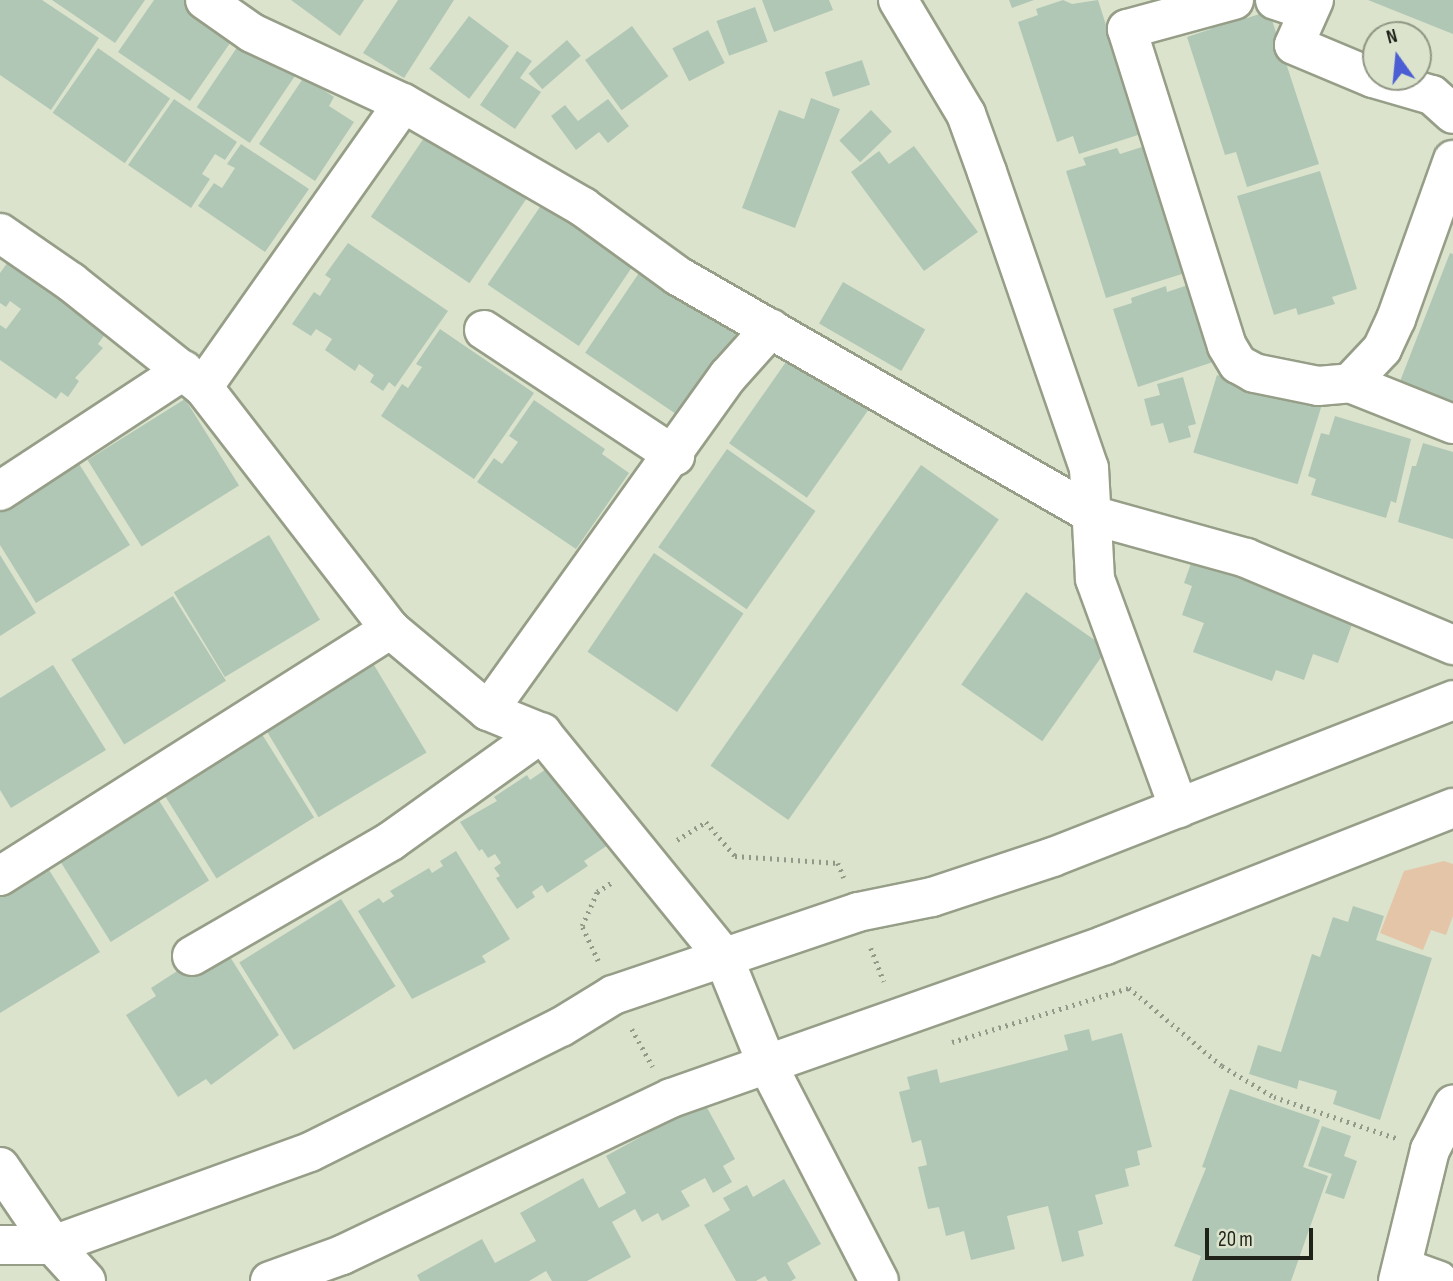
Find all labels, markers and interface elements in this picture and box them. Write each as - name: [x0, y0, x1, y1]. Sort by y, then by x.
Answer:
- north arrow: [1362, 21, 1432, 91]
- text: N: [1384, 25, 1400, 50]
- scale bar: [1208, 1214, 1316, 1258]
- text: 20 m: [1218, 1227, 1253, 1252]

